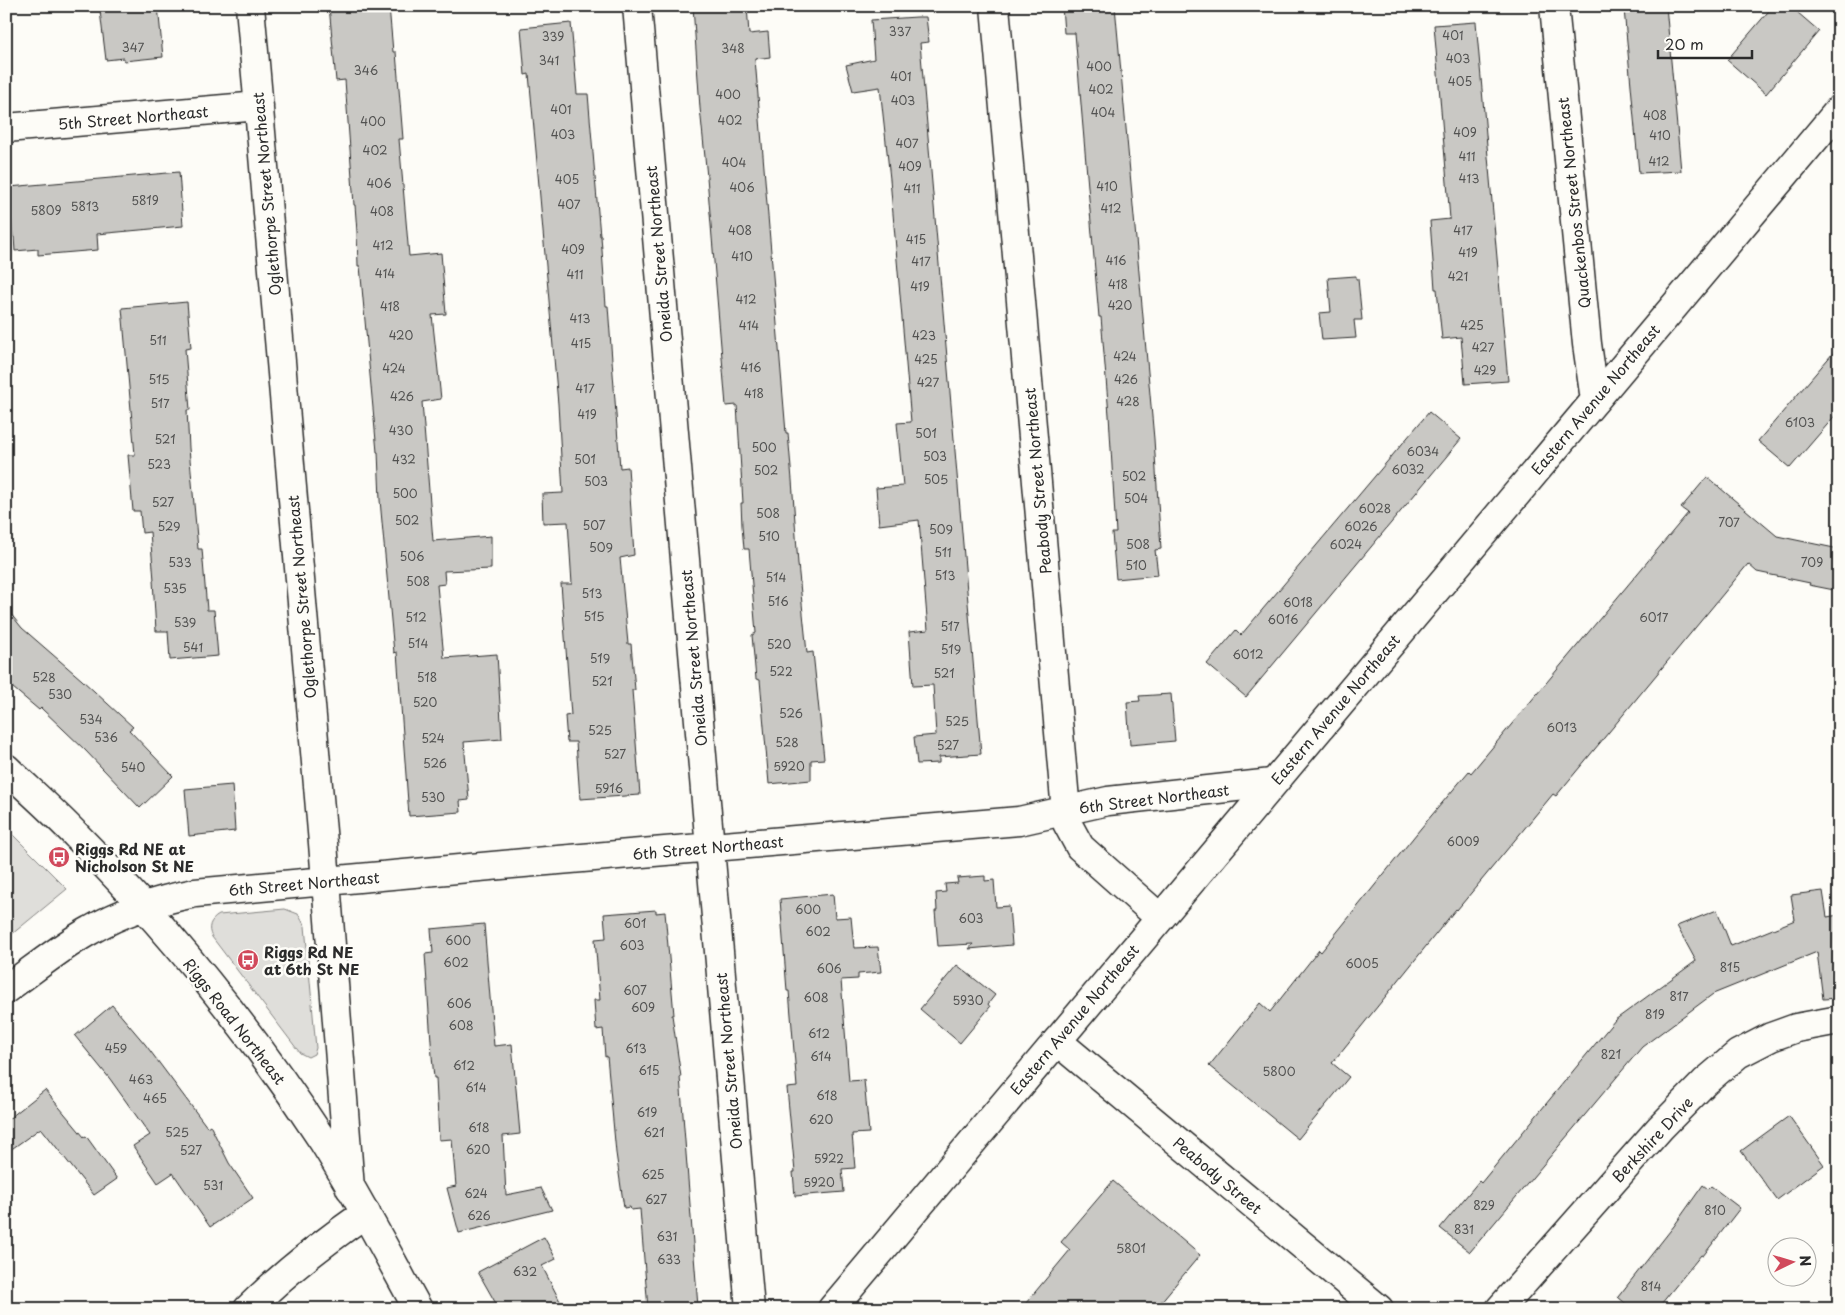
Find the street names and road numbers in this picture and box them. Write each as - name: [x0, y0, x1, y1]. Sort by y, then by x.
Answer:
- street label: Oglethorpe Street Northeast: [246, 91, 286, 297]
- street label: Quackenbos Street Northeast: [1550, 96, 1596, 310]
- street label: 5th Street Northeast: [57, 99, 209, 135]
- street label: Oneida Street Northeast: [639, 165, 677, 343]
- street label: Eastern Avenue Northeast: [1525, 319, 1665, 479]
- street label: Peabody Street Northeast: [1017, 387, 1057, 575]
- street label: Oglethorpe Street Northeast: [281, 494, 321, 700]
- street label: Oneida Street Northeast: [674, 569, 712, 747]
- street label: Eastern Avenue Northeast: [1265, 629, 1405, 789]
- street label: 6th Street Northeast: [1078, 777, 1230, 819]
- street label: 6th Street Northeast: [632, 829, 784, 865]
- street label: 6th Street Northeast: [228, 865, 380, 901]
- street label: Eastern Avenue Northeast: [1004, 939, 1144, 1099]
- street label: Riggs Road Northeast: [178, 953, 292, 1089]
- street label: Oneida Street Northeast: [709, 972, 747, 1150]
- street label: Berkshire Drive: [1606, 1091, 1698, 1187]
- street label: Peabody Street: [1169, 1131, 1267, 1219]

